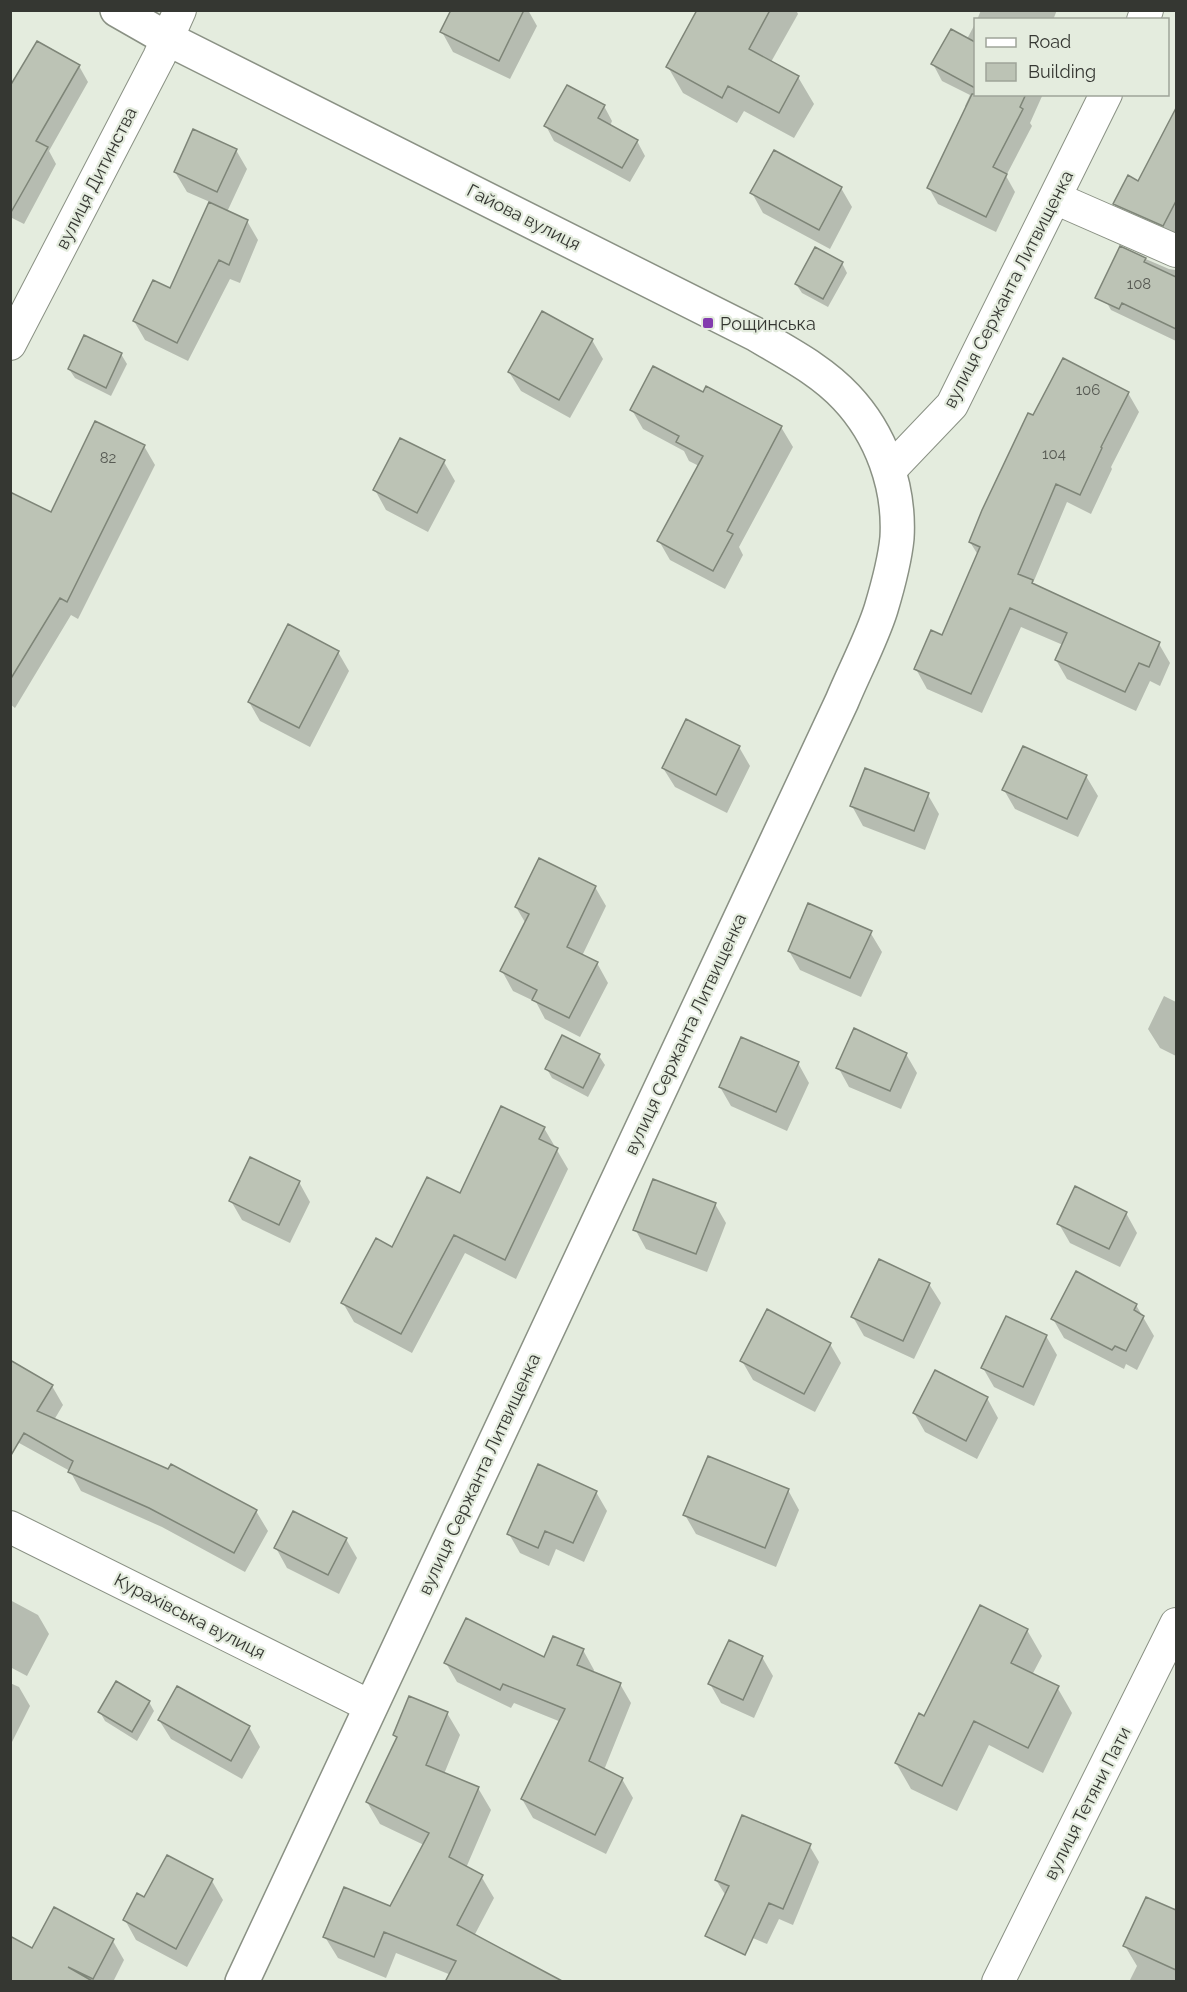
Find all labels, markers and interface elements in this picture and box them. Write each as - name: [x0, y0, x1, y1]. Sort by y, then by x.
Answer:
- legend: [974, 18, 1169, 96]
- text: Road: [1028, 31, 1071, 52]
- text: Building: [1028, 61, 1096, 82]
- street label: вулиця Дитинства: [51, 104, 141, 252]
- street label: вулиця Сержанта Литвищенка: [939, 167, 1077, 411]
- street label: Гайова вулиця: [464, 179, 584, 255]
- house number: 108: [1127, 275, 1151, 293]
- place label: Рощинська: [720, 313, 816, 334]
- marker: Рощинська: [701, 316, 715, 330]
- house number: 106: [1076, 381, 1100, 399]
- house number: 104: [1042, 445, 1066, 463]
- house number: 82: [100, 449, 117, 467]
- street label: вулиця Сержанта Литвищенка: [620, 910, 750, 1158]
- street label: вулиця Сержанта Литвищенка: [414, 1350, 544, 1598]
- street label: Курахівська вулиця: [111, 1569, 269, 1663]
- street label: вулиця Тетяни Пати: [1039, 1723, 1135, 1883]

